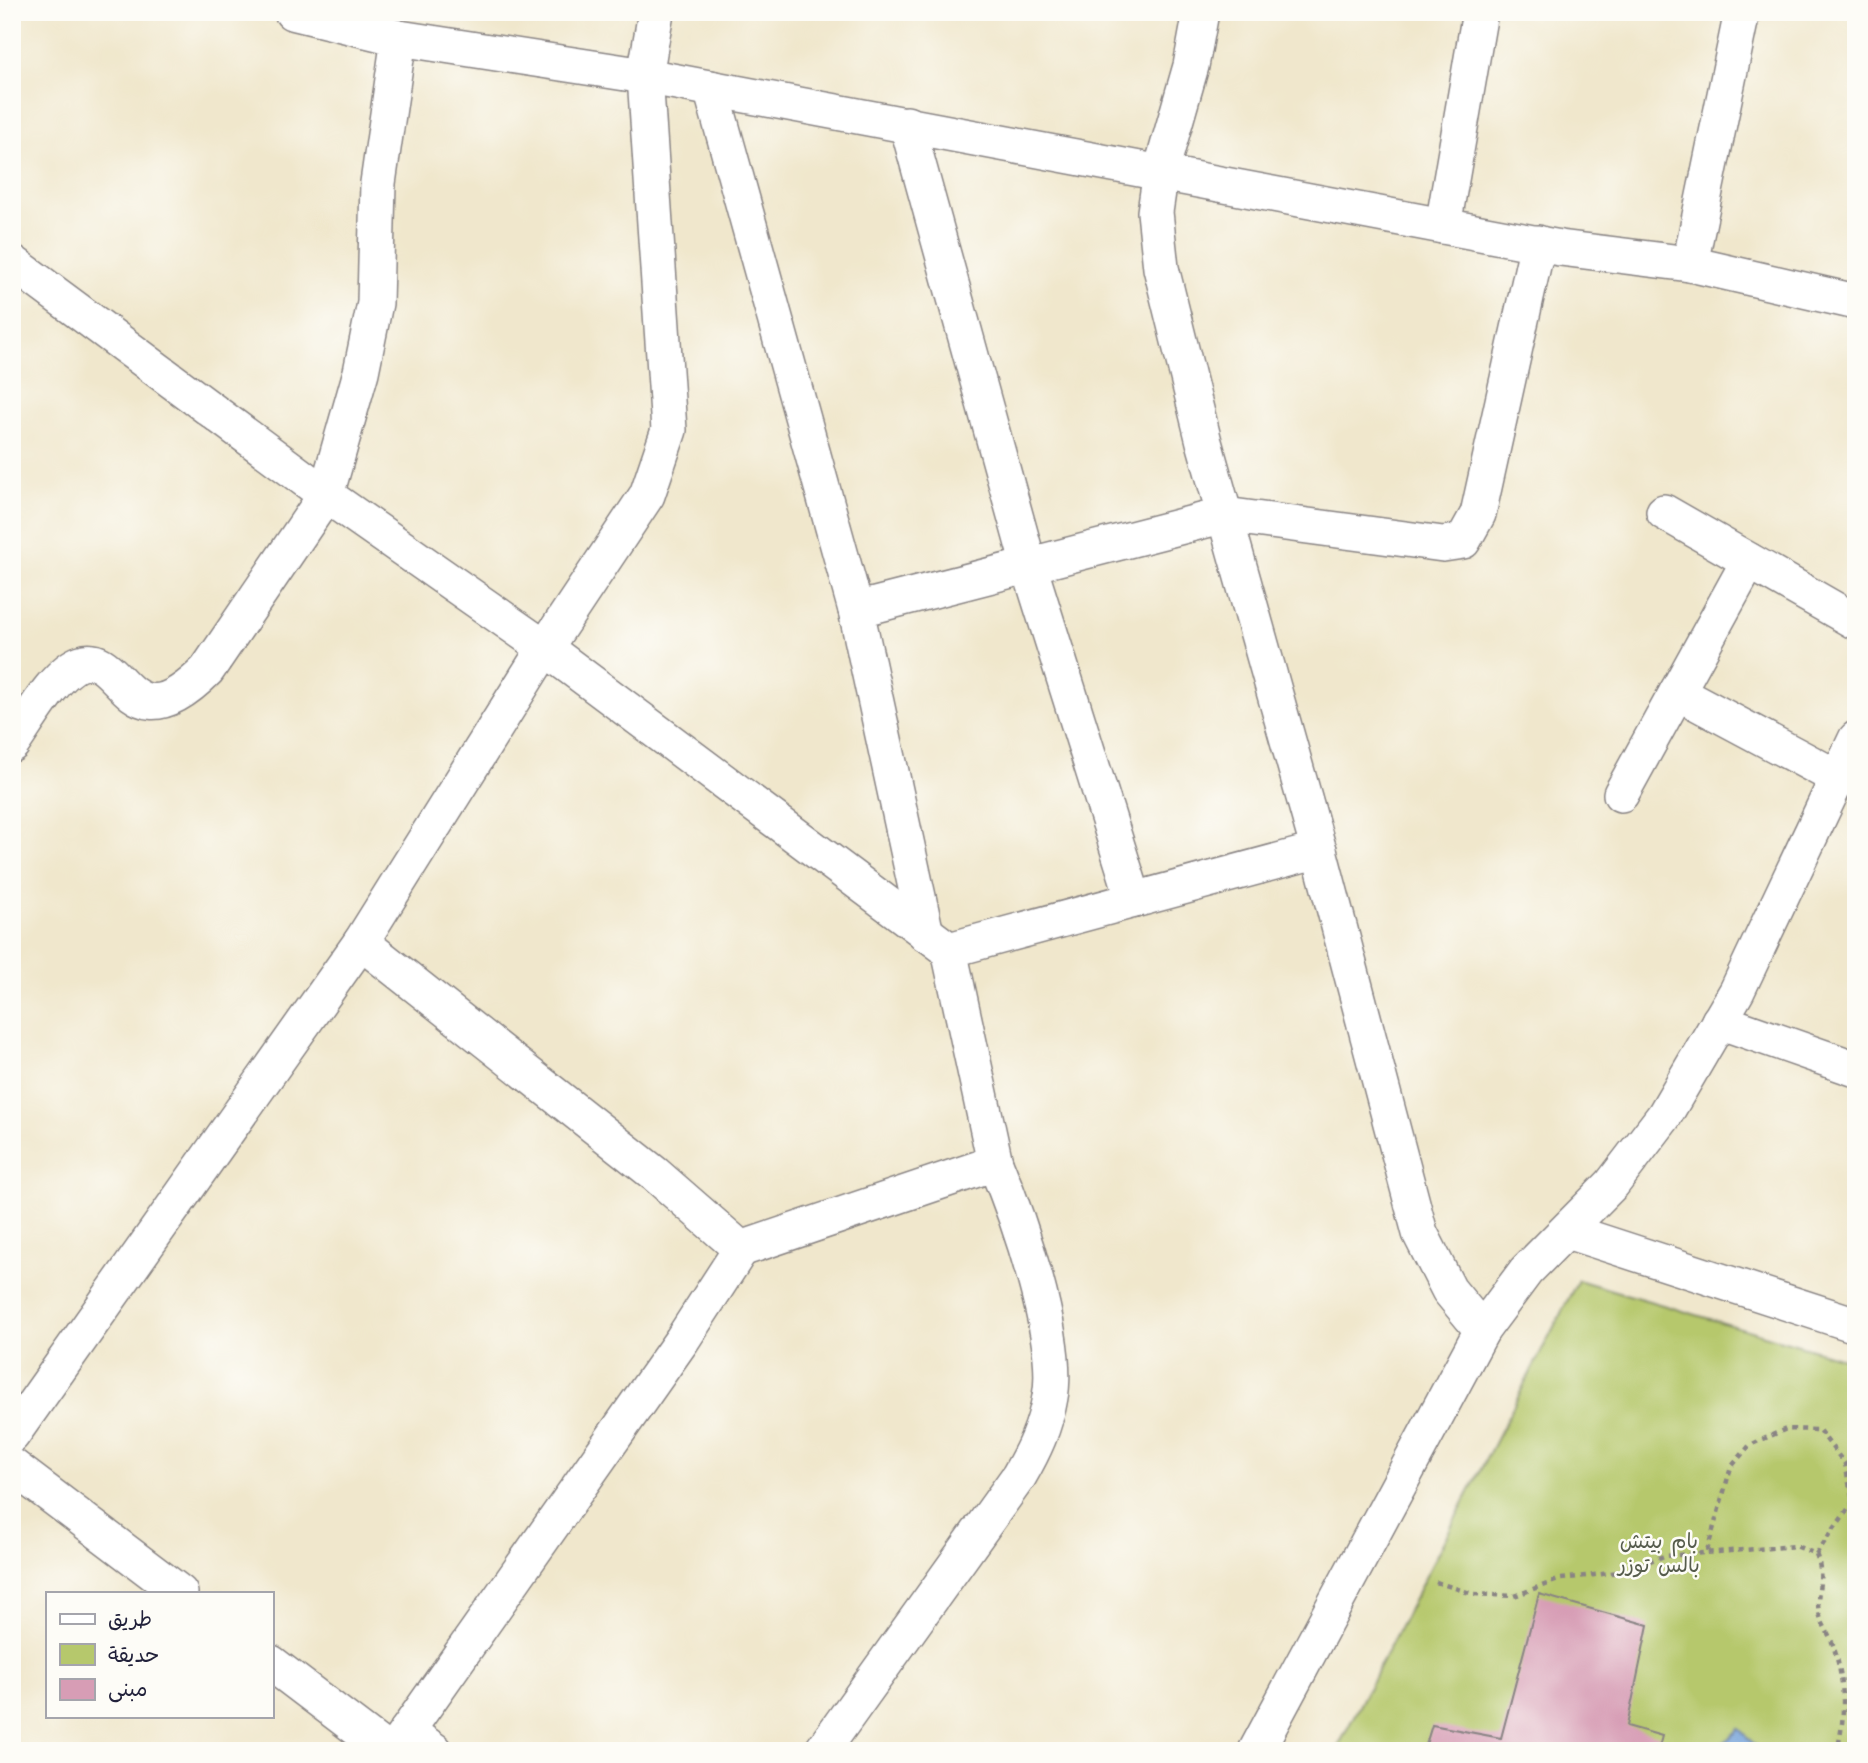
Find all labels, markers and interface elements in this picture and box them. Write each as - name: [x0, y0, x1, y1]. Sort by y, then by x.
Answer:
- park label: بام بيتش بالس توزر: [1616, 1526, 1700, 1583]
- legend: [46, 1592, 273, 1718]
- text: طريق: [108, 1604, 152, 1637]
- text: حديقة: [108, 1640, 159, 1673]
- text: مبنى: [108, 1674, 147, 1707]

